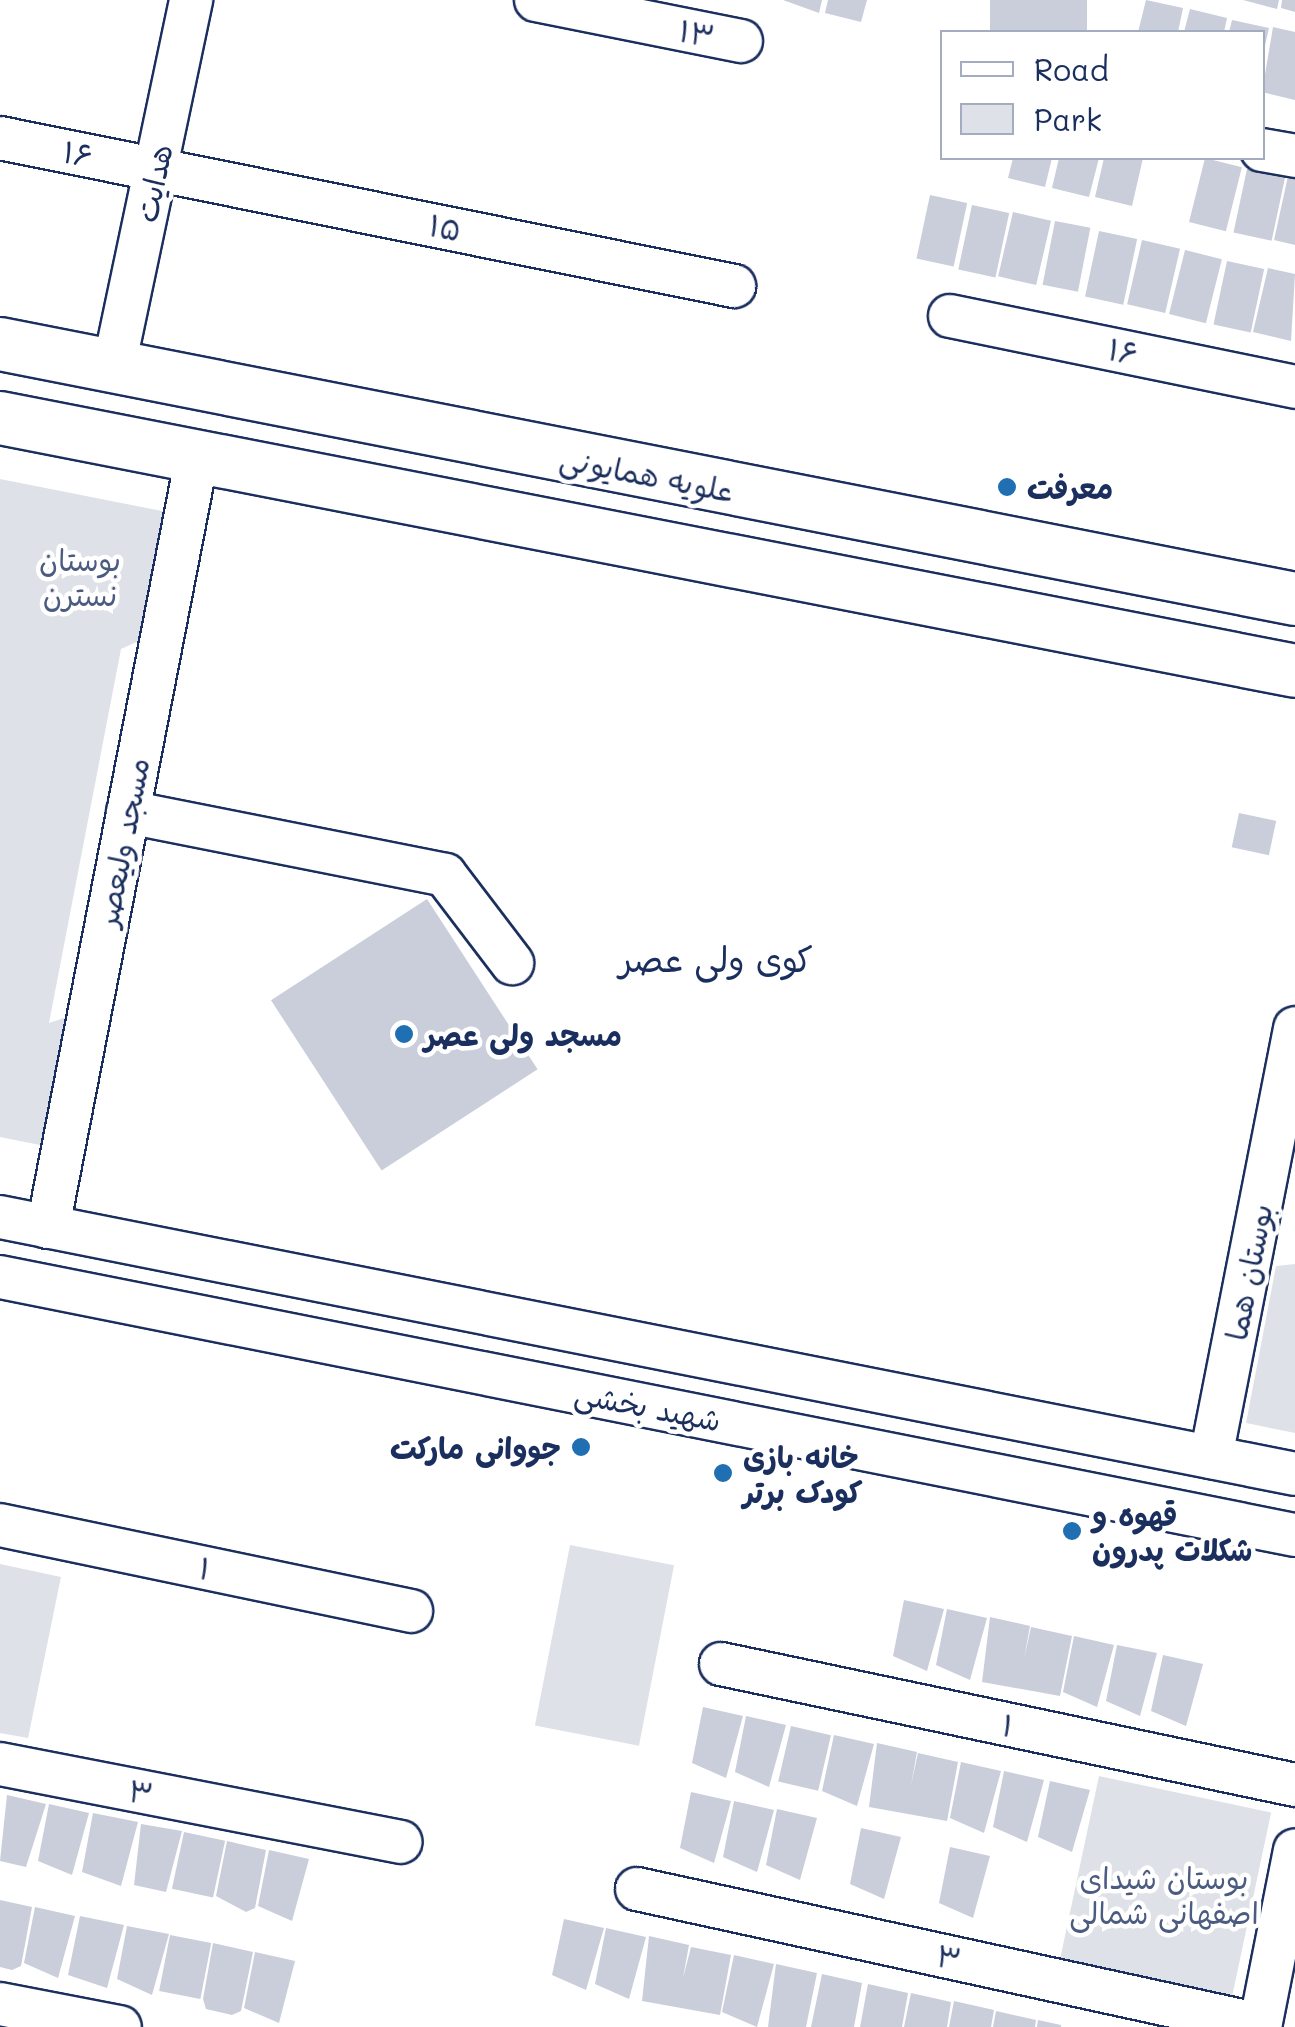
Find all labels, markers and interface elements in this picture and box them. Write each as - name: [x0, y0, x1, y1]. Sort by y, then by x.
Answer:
- street label: ۱۳: [676, 12, 718, 54]
- legend: [940, 30, 1265, 160]
- text: Road: [1034, 49, 1109, 89]
- text: Park: [1034, 99, 1102, 139]
- street label: ۱۶: [60, 133, 96, 173]
- street label: هدایت: [127, 141, 179, 225]
- street label: ۱۵: [426, 206, 464, 248]
- street label: ۱۶: [1105, 330, 1141, 372]
- street label: علویه همایونی: [557, 439, 737, 509]
- place label: معرفت: [1027, 469, 1113, 505]
- marker: معرفت: [996, 476, 1018, 498]
- park label: بوستان نسترن: [39, 541, 121, 612]
- street label: مسجد ولیعصر: [88, 755, 156, 929]
- district label: کوی ولی عصر: [619, 937, 813, 979]
- place label: مسجد ولی عصر: [424, 1016, 622, 1052]
- marker: مسجد ولی عصر: [393, 1023, 415, 1045]
- street label: بوستان هما: [1217, 1201, 1279, 1343]
- street label: شهید بخشی: [572, 1374, 724, 1438]
- place label: جووانی مارکت: [390, 1429, 561, 1465]
- marker: جووانی مارکت: [570, 1436, 592, 1458]
- place label: خانه بازی کودک برتر: [743, 1438, 862, 1508]
- marker: خانه بازی کودک برتر: [712, 1462, 734, 1484]
- place label: قهوه ‌و شکلات پدرون: [1092, 1496, 1252, 1566]
- marker: قهوه ‌و شکلات پدرون: [1061, 1520, 1083, 1542]
- street label: ۱: [196, 1549, 214, 1587]
- street label: ۱: [999, 1706, 1017, 1744]
- street label: ۳: [126, 1772, 156, 1812]
- park label: بوستان شیدای اصفهانی شمالی: [1069, 1859, 1259, 1930]
- street label: ۳: [933, 1937, 965, 1977]

